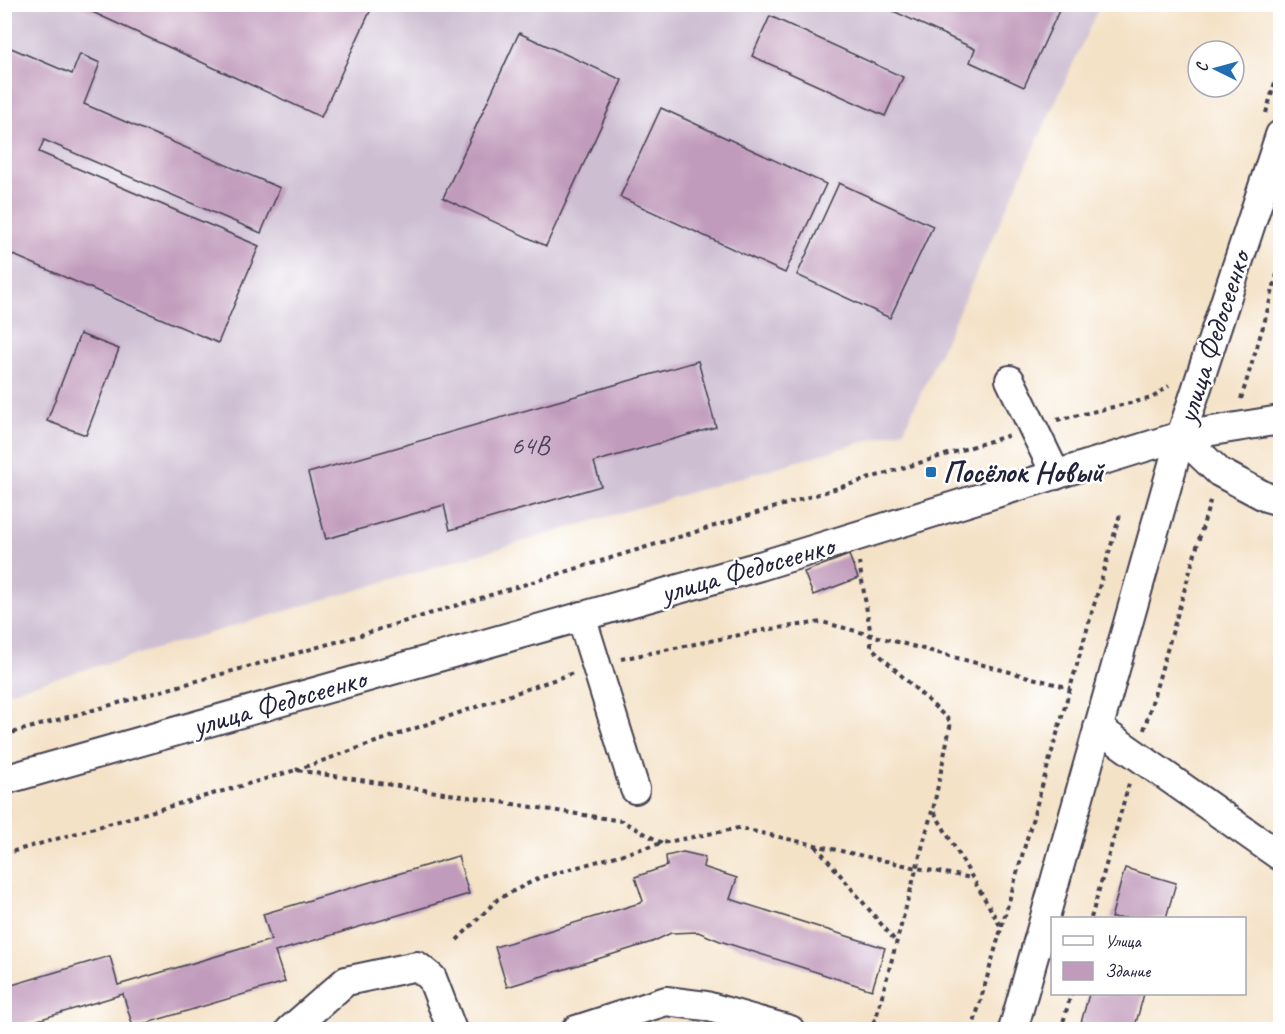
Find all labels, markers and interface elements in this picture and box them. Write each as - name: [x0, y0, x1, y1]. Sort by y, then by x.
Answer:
- north arrow: [1186, 39, 1246, 99]
- text: С: [1192, 61, 1213, 73]
- street label: улица Федосеенко: [1167, 243, 1260, 430]
- house number: 64В: [511, 428, 551, 462]
- place label: Посёлок Новый: [943, 453, 1106, 491]
- marker: Посёлок Новый: [924, 465, 938, 479]
- street label: улица Федосеенко: [654, 525, 841, 612]
- street label: улица Федосеенко: [186, 658, 373, 745]
- legend: [1051, 917, 1246, 995]
- text: Улица: [1105, 930, 1142, 952]
- text: Здание: [1105, 960, 1151, 982]

